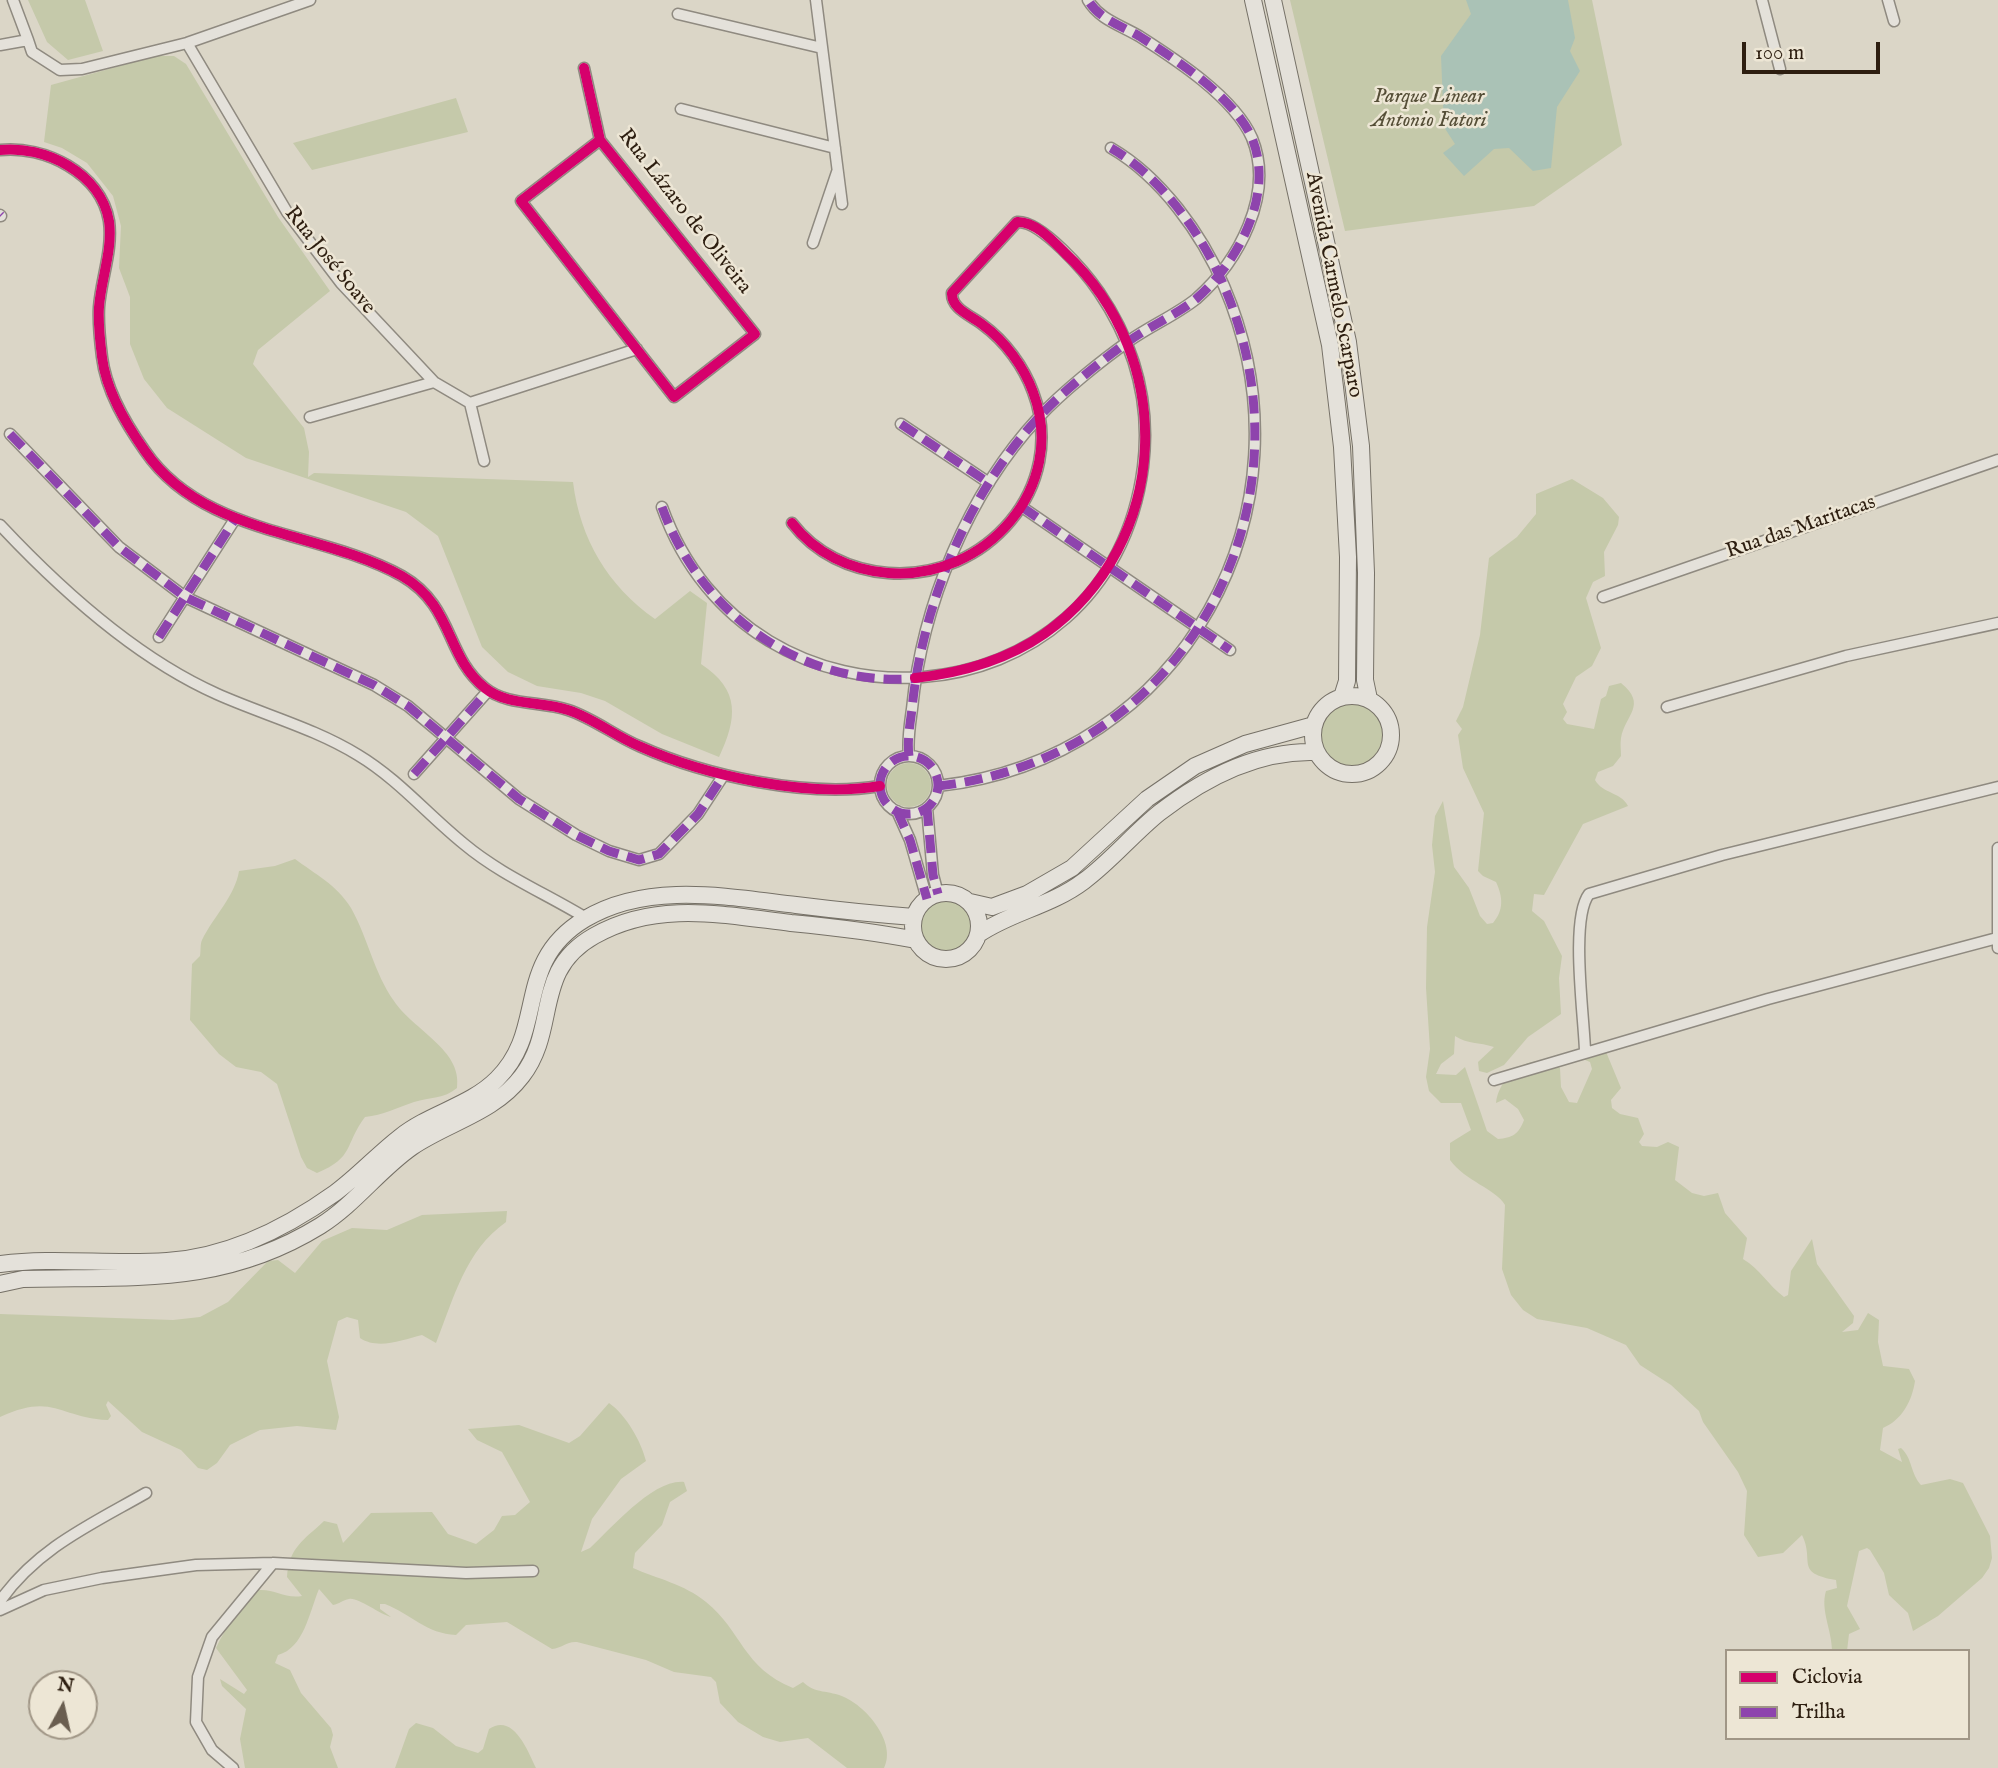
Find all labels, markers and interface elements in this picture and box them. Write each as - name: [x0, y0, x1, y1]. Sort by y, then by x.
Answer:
- scale bar: [1746, 28, 1884, 72]
- text: 100 m: [1755, 40, 1804, 67]
- park label: Parque Linear Antonio Fatori: [1371, 85, 1487, 135]
- street label: Rua Lázaro de Oliveira: [612, 125, 756, 299]
- street label: Avenida Carmelo Scarparo: [1299, 170, 1367, 400]
- street label: Rua José Soave: [278, 202, 380, 320]
- street label: Rua das Maritacas: [1723, 491, 1879, 565]
- legend: [1725, 1649, 1970, 1740]
- text: Ciclovia: [1792, 1664, 1862, 1691]
- north arrow: [28, 1670, 98, 1740]
- text: N: [56, 1673, 75, 1699]
- text: Trilha: [1792, 1699, 1845, 1726]

